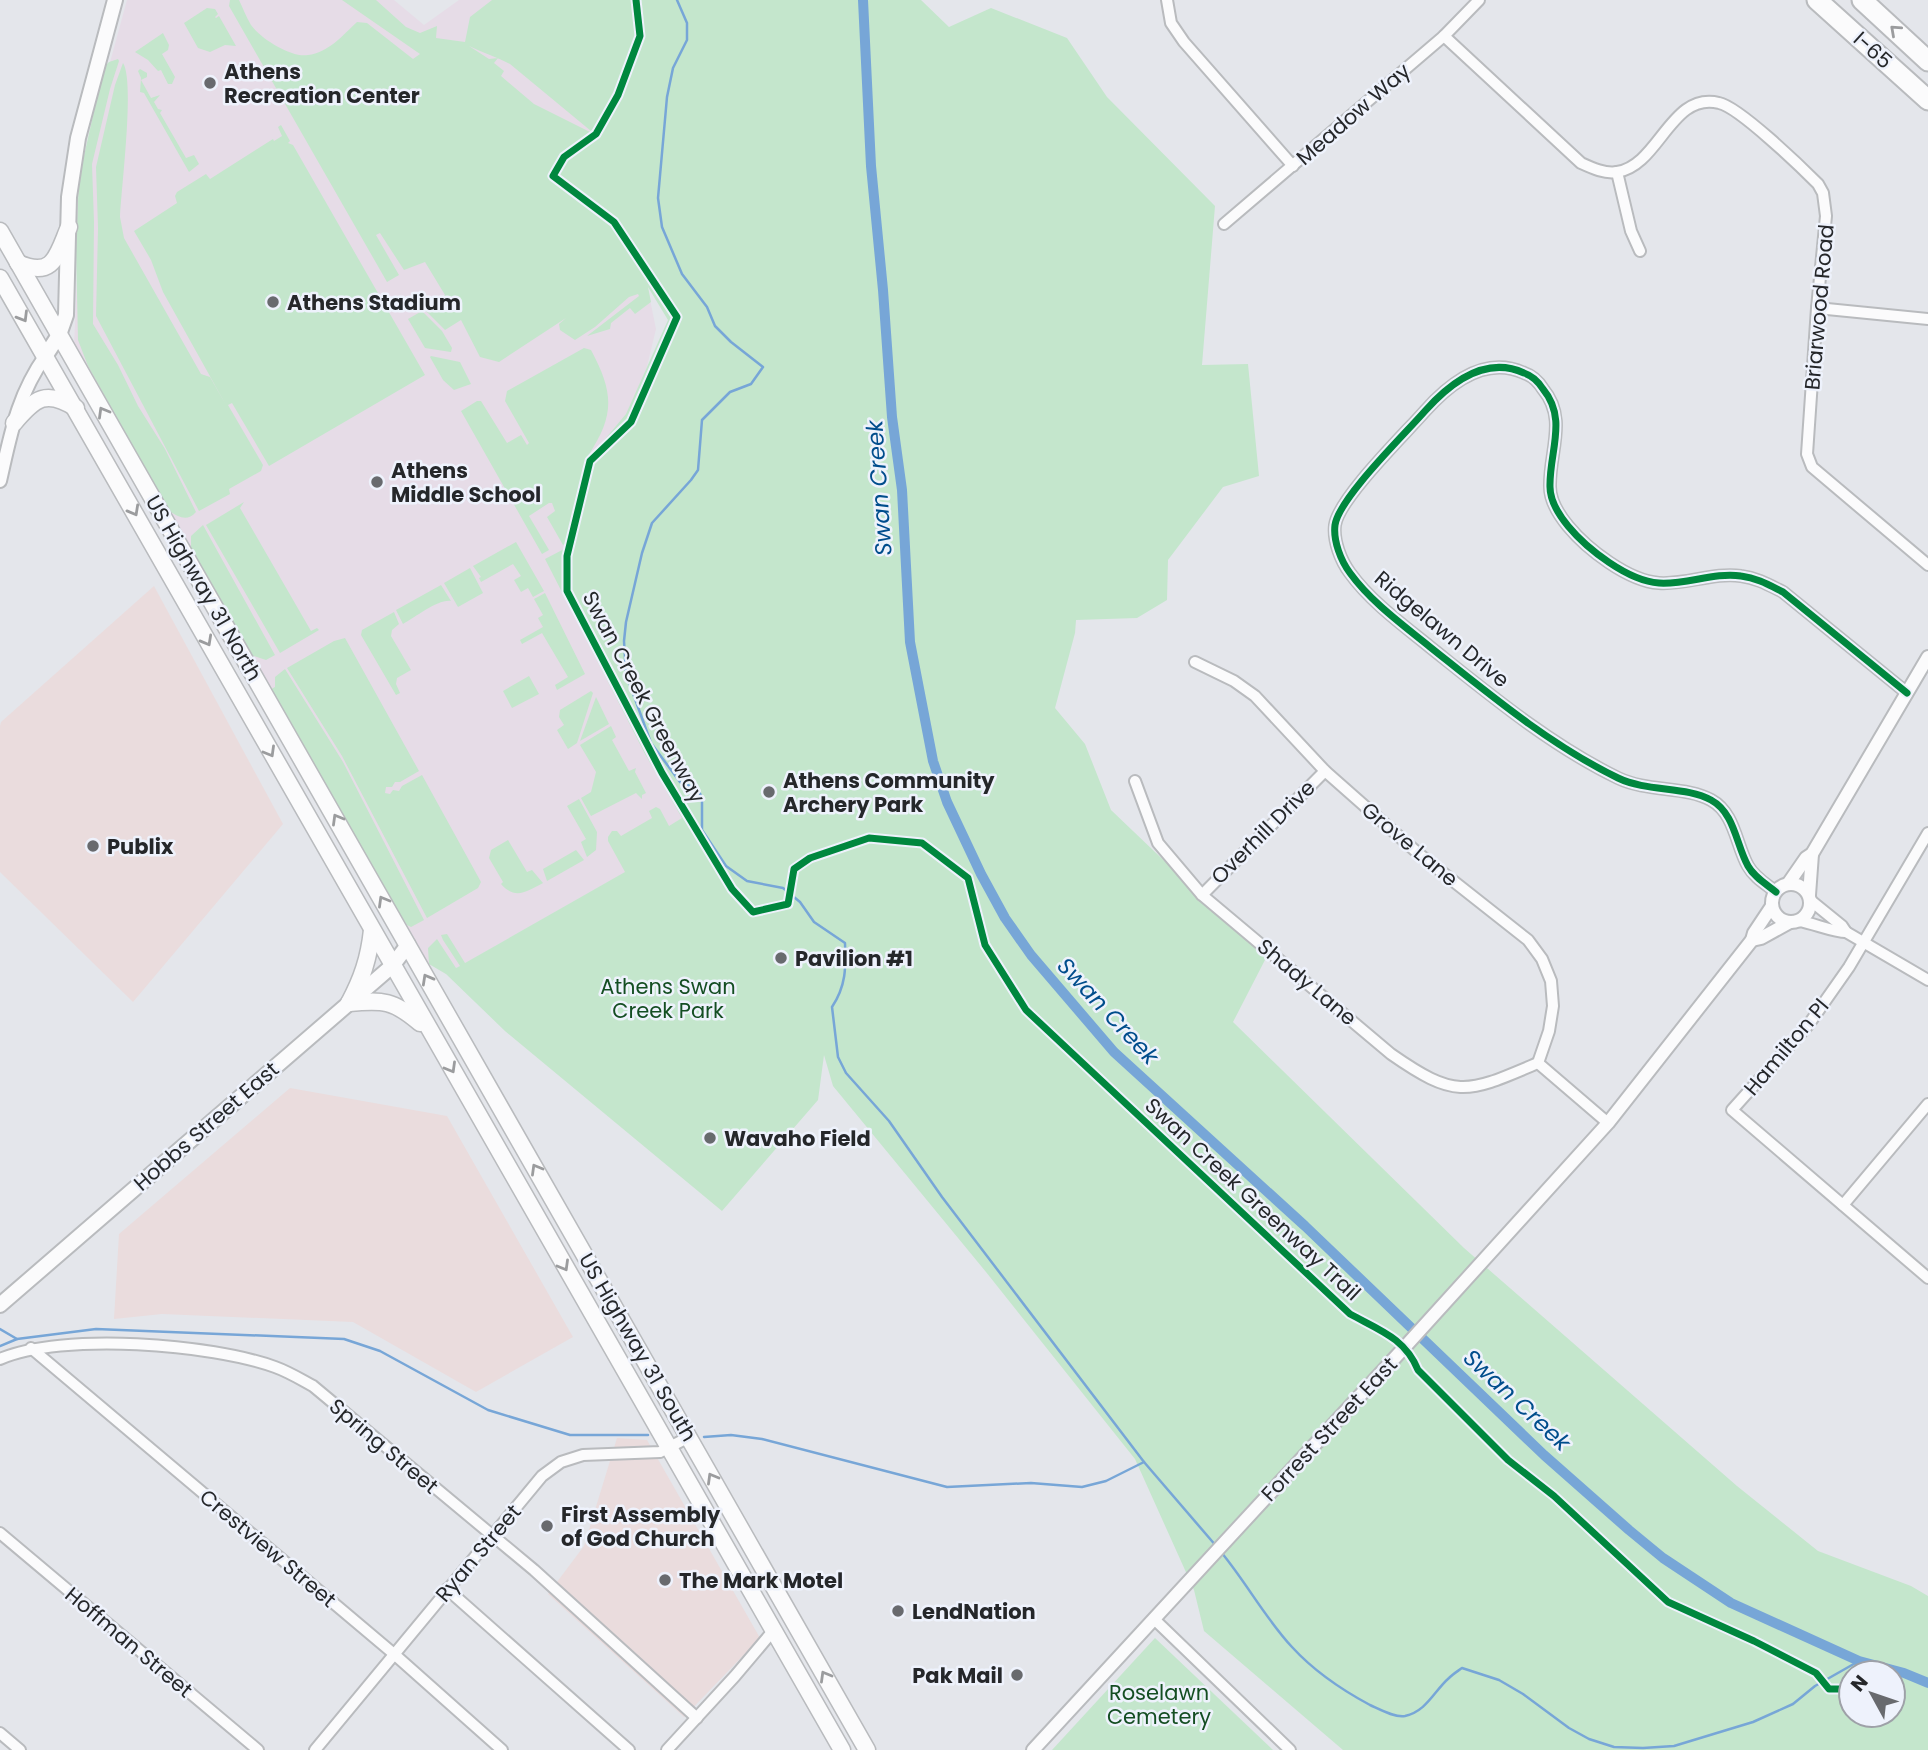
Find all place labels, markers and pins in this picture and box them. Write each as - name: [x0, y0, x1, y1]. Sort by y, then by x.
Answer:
- place label: Athens Recreation Center: [224, 57, 420, 110]
- marker: Athens Recreation Center: [202, 75, 218, 91]
- place label: Athens Stadium: [287, 288, 461, 317]
- marker: Athens Stadium: [265, 294, 281, 310]
- place label: Athens Middle School: [391, 456, 541, 509]
- marker: Athens Middle School: [369, 474, 385, 490]
- place label: Athens Community Archery Park: [783, 766, 995, 819]
- marker: Athens Community Archery Park: [761, 784, 777, 800]
- place label: Publix: [107, 832, 174, 861]
- marker: Publix: [85, 838, 101, 854]
- place label: Pavilion #1: [795, 944, 913, 973]
- marker: Pavilion #1: [773, 950, 789, 966]
- place label: Wavaho Field: [724, 1124, 871, 1153]
- marker: Wavaho Field: [702, 1130, 718, 1146]
- place label: First Assembly of God Church: [561, 1500, 721, 1553]
- marker: First Assembly of God Church: [539, 1518, 555, 1534]
- place label: The Mark Motel: [679, 1566, 843, 1595]
- marker: The Mark Motel: [657, 1572, 673, 1588]
- place label: LendNation: [912, 1597, 1036, 1626]
- marker: LendNation: [890, 1603, 906, 1619]
- place label: Pak Mail: [912, 1661, 1003, 1690]
- marker: Pak Mail: [1009, 1667, 1025, 1683]

